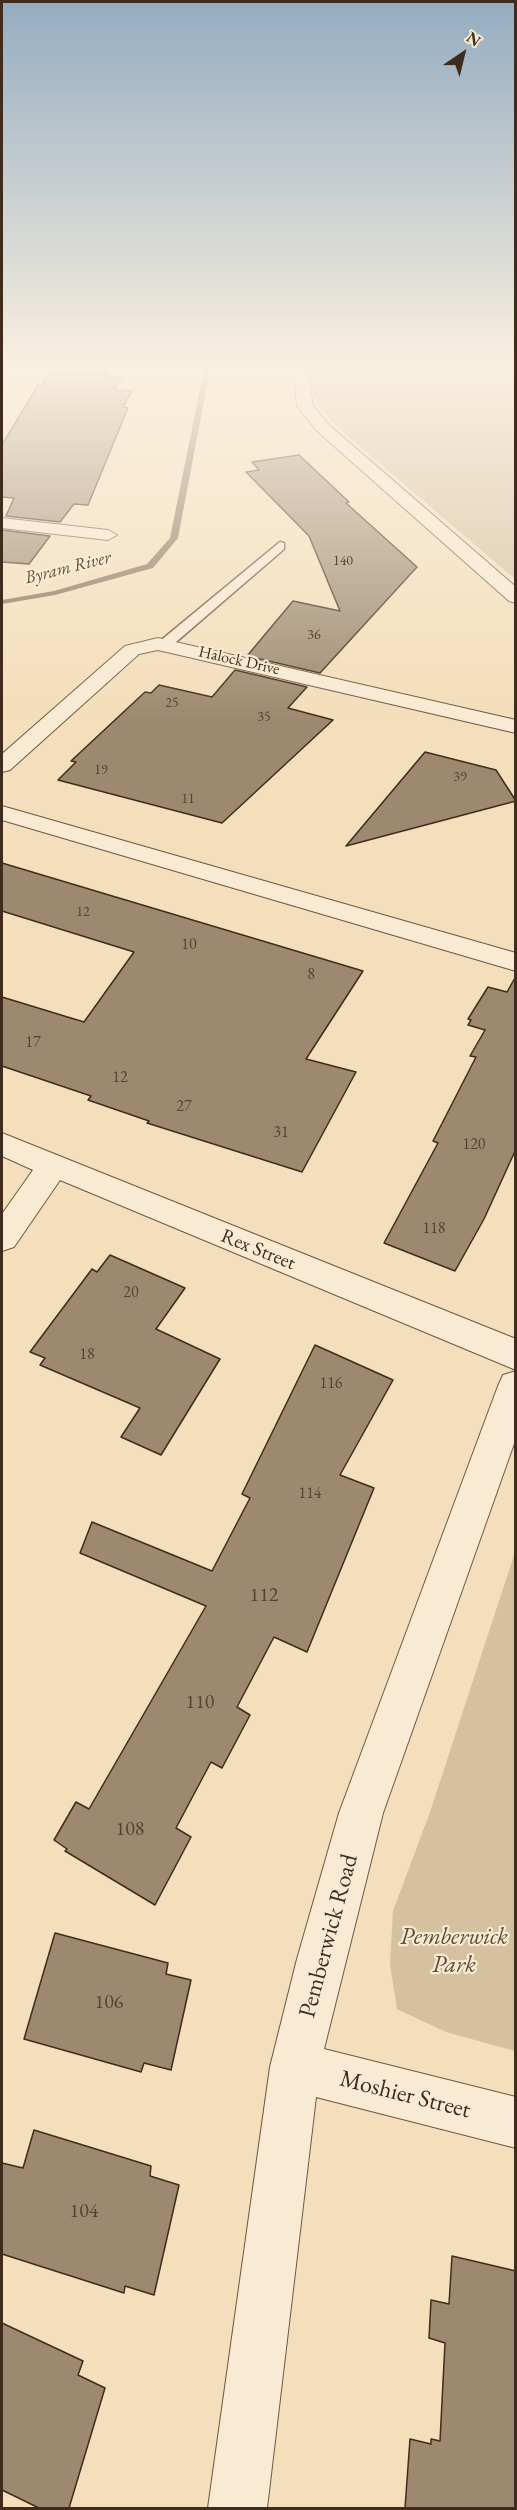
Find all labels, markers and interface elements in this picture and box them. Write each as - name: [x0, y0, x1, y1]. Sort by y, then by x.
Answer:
- north arrow: [433, 24, 493, 84]
- text: N: [462, 27, 485, 51]
- water label: Byram River: [23, 547, 113, 589]
- house number: 140: [333, 553, 353, 569]
- house number: 36: [307, 627, 321, 643]
- street label: Halock Drive: [197, 642, 281, 680]
- house number: 25: [165, 695, 179, 711]
- house number: 35: [257, 709, 271, 725]
- house number: 19: [94, 762, 108, 778]
- house number: 39: [453, 769, 467, 785]
- house number: 11: [181, 791, 195, 807]
- house number: 12: [76, 904, 90, 920]
- house number: 10: [181, 935, 197, 955]
- house number: 8: [307, 965, 315, 985]
- house number: 17: [25, 1033, 41, 1053]
- house number: 12: [112, 1068, 128, 1088]
- house number: 27: [176, 1097, 192, 1117]
- house number: 31: [273, 1123, 289, 1143]
- house number: 120: [462, 1135, 486, 1155]
- house number: 118: [422, 1219, 446, 1239]
- street label: Rex Street: [217, 1224, 299, 1276]
- house number: 20: [123, 1283, 139, 1303]
- house number: 18: [79, 1345, 95, 1365]
- house number: 116: [319, 1374, 343, 1394]
- house number: 114: [298, 1484, 322, 1504]
- house number: 112: [250, 1584, 278, 1608]
- house number: 110: [186, 1691, 214, 1715]
- house number: 108: [116, 1818, 144, 1842]
- street label: Pemberwick Road: [293, 1851, 365, 2021]
- park label: Pemberwick Park: [400, 1923, 508, 1979]
- house number: 106: [95, 1991, 123, 2015]
- street label: Moshier Street: [337, 2065, 473, 2125]
- house number: 104: [70, 2200, 98, 2224]

